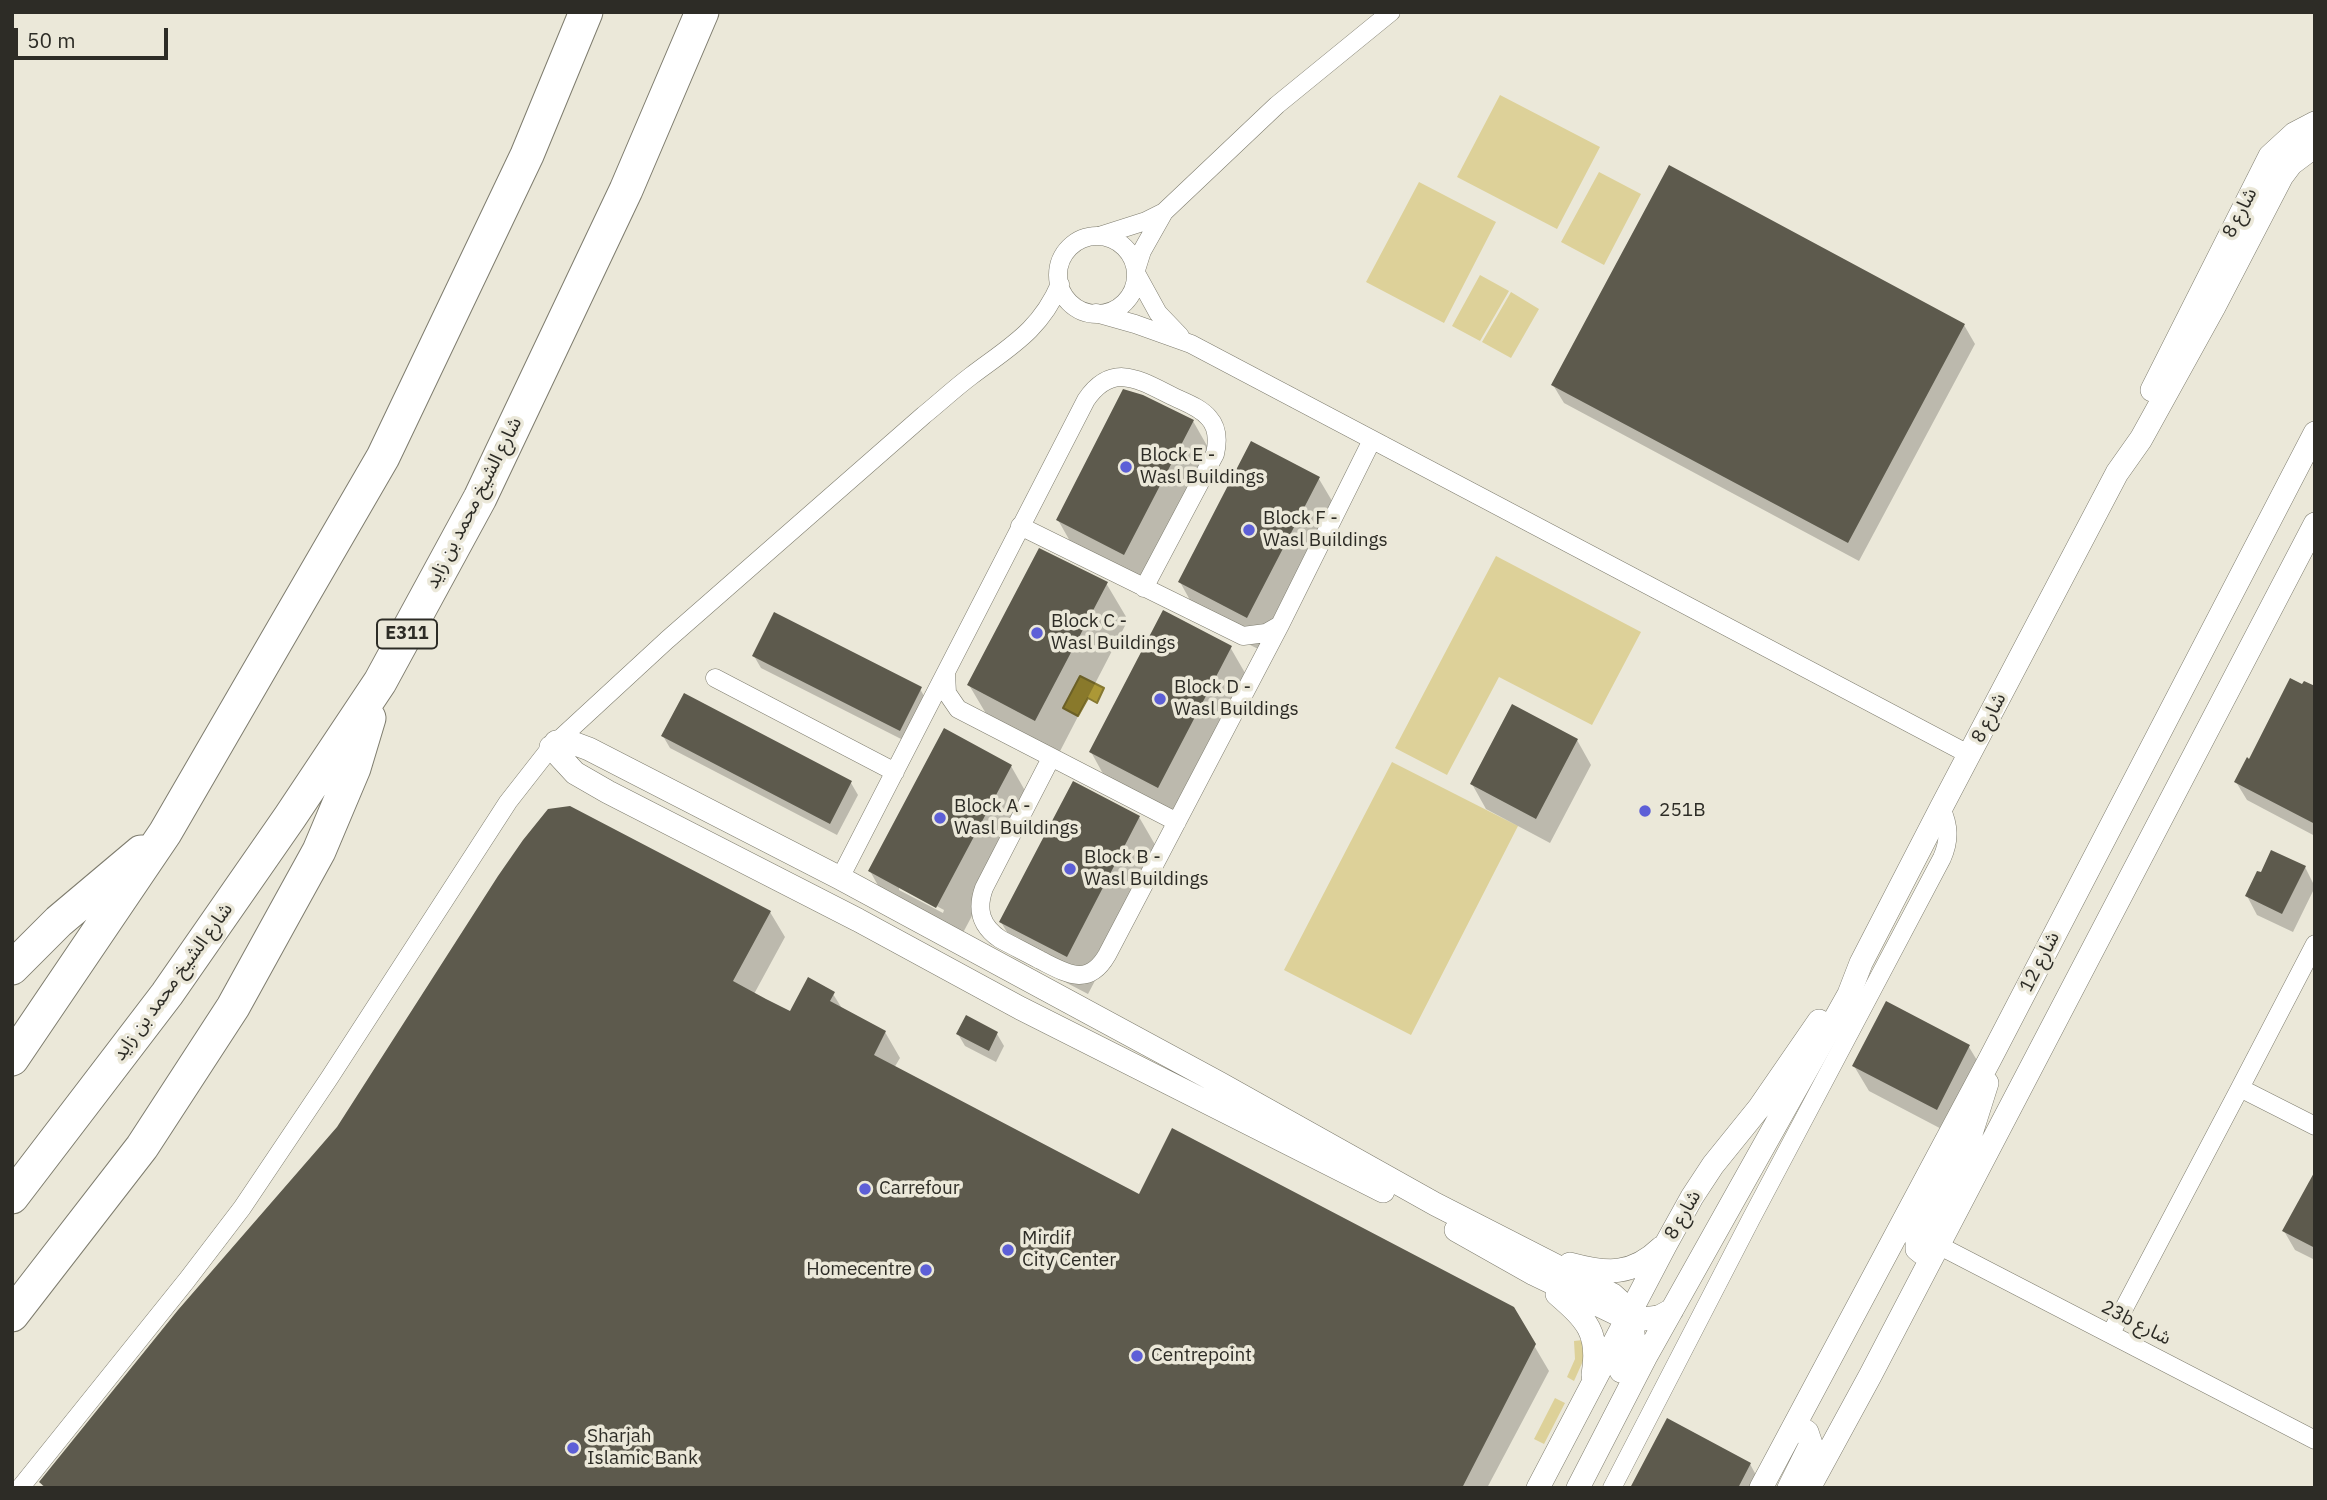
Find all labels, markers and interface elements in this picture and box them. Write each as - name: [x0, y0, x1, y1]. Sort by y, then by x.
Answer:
- scale bar: [18, 14, 172, 58]
- text: 50 m: [27, 26, 76, 54]
- street label: شارع 8: [2218, 184, 2262, 242]
- street label: شارع الشيخ محمد بن زايد: [421, 414, 527, 592]
- place label: Block E - Wasl Buildings: [1140, 445, 1265, 489]
- marker: Block E - Wasl Buildings: [1118, 459, 1134, 475]
- place label: Block F - Wasl Buildings: [1263, 508, 1388, 552]
- marker: Block F - Wasl Buildings: [1241, 522, 1257, 538]
- place label: Block C - Wasl Buildings: [1051, 611, 1176, 655]
- road number: E311: [377, 620, 437, 648]
- marker: Block C - Wasl Buildings: [1029, 625, 1045, 641]
- place label: Block D - Wasl Buildings: [1174, 677, 1299, 721]
- street label: شارع 8: [1967, 689, 2011, 747]
- marker: Block D - Wasl Buildings: [1152, 691, 1168, 707]
- place label: Block A - Wasl Buildings: [954, 796, 1079, 840]
- place label: 251B: [1659, 800, 1706, 822]
- marker: 251B: [1637, 803, 1653, 819]
- marker: Block A - Wasl Buildings: [932, 810, 948, 826]
- place label: Block B - Wasl Buildings: [1084, 847, 1209, 891]
- marker: Block B - Wasl Buildings: [1062, 861, 1078, 877]
- street label: شارع الشيخ محمد بن زايد: [108, 899, 238, 1065]
- street label: شارع 12: [2015, 928, 2065, 996]
- place label: Carrefour: [879, 1178, 960, 1200]
- marker: Carrefour: [857, 1181, 873, 1197]
- street label: شارع 8: [1660, 1186, 1706, 1244]
- place label: Mirdif City Center: [1022, 1228, 1116, 1272]
- marker: Mirdif City Center: [1000, 1242, 1016, 1258]
- place label: Homecentre: [806, 1259, 912, 1281]
- marker: Homecentre: [918, 1262, 934, 1278]
- street label: 23b شارع: [2097, 1296, 2175, 1350]
- place label: Centrepoint: [1151, 1345, 1252, 1367]
- marker: Centrepoint: [1129, 1348, 1145, 1364]
- place label: Sharjah Islamic Bank: [587, 1426, 698, 1470]
- marker: Sharjah Islamic Bank: [565, 1440, 581, 1456]

